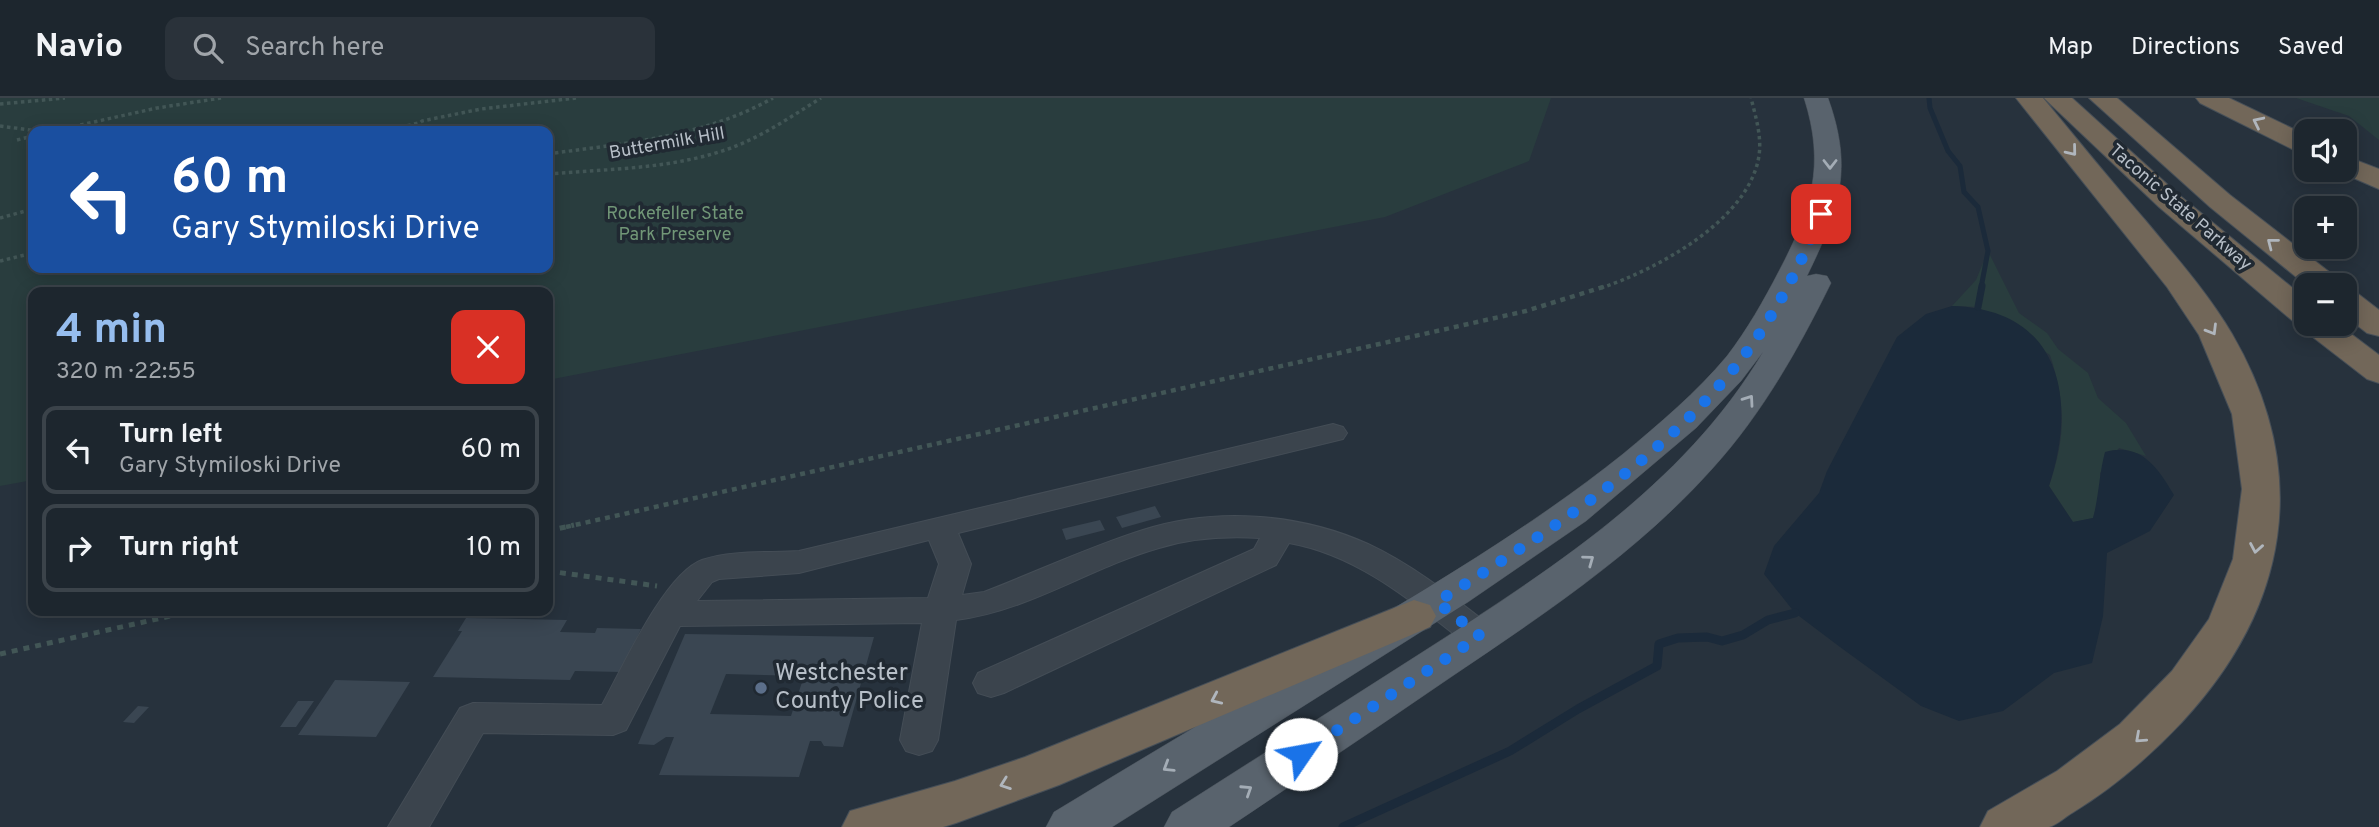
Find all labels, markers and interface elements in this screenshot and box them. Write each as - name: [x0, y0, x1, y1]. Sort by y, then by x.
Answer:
- search box: [165, 17, 655, 80]
- text: Navio: [35, 27, 123, 69]
- icon: search: [189, 29, 227, 67]
- text: Search here: [245, 32, 384, 65]
- text: Map: [2048, 33, 2093, 63]
- text: Directions: [2131, 33, 2240, 63]
- text: Saved: [2278, 33, 2344, 63]
- one-way arrow: [2253, 116, 2265, 130]
- map controls: [2294, 119, 2357, 336]
- button: sound: [2294, 119, 2357, 182]
- street label: Buttermilk Hill: [607, 123, 727, 165]
- street label: Taconic State Parkway: [2104, 140, 2256, 276]
- one-way arrow: [2064, 142, 2076, 155]
- text: 60 m: [171, 149, 289, 211]
- icon: left: [56, 154, 147, 245]
- one-way arrow: [1822, 159, 1838, 170]
- pin: [1791, 184, 1851, 244]
- icon: arrive: [1802, 195, 1840, 233]
- button: +: [2294, 196, 2357, 259]
- park label: Rockefeller State Park Preserve: [606, 203, 744, 247]
- text: Gary Stymiloski Drive: [171, 210, 480, 250]
- one-way arrow: [2268, 239, 2281, 251]
- button: −: [2294, 273, 2357, 336]
- text: 4 min: [56, 305, 167, 358]
- button: close: [451, 310, 525, 384]
- one-way arrow: [2204, 322, 2217, 335]
- text: 320 m · 22:55: [56, 358, 196, 387]
- one-way arrow: [1741, 395, 1753, 408]
- text: Turn left: [119, 419, 223, 452]
- icon: left: [60, 431, 98, 469]
- text: 60 m: [461, 434, 521, 467]
- text: Gary Stymiloski Drive: [119, 452, 341, 481]
- icon: right: [60, 529, 98, 567]
- text: Turn right: [119, 532, 239, 565]
- text: 10 m: [466, 532, 521, 565]
- one-way arrow: [2249, 541, 2264, 553]
- one-way arrow: [1581, 556, 1594, 569]
- place label: Westchester County Police: [775, 659, 924, 717]
- marker: Westchester County Police: [753, 680, 769, 696]
- one-way arrow: [1210, 691, 1223, 705]
- position arrow: [1264, 717, 1338, 791]
- one-way arrow: [2135, 730, 2148, 743]
- one-way arrow: [1163, 759, 1176, 772]
- one-way arrow: [999, 776, 1011, 790]
- one-way arrow: [1239, 785, 1252, 798]

